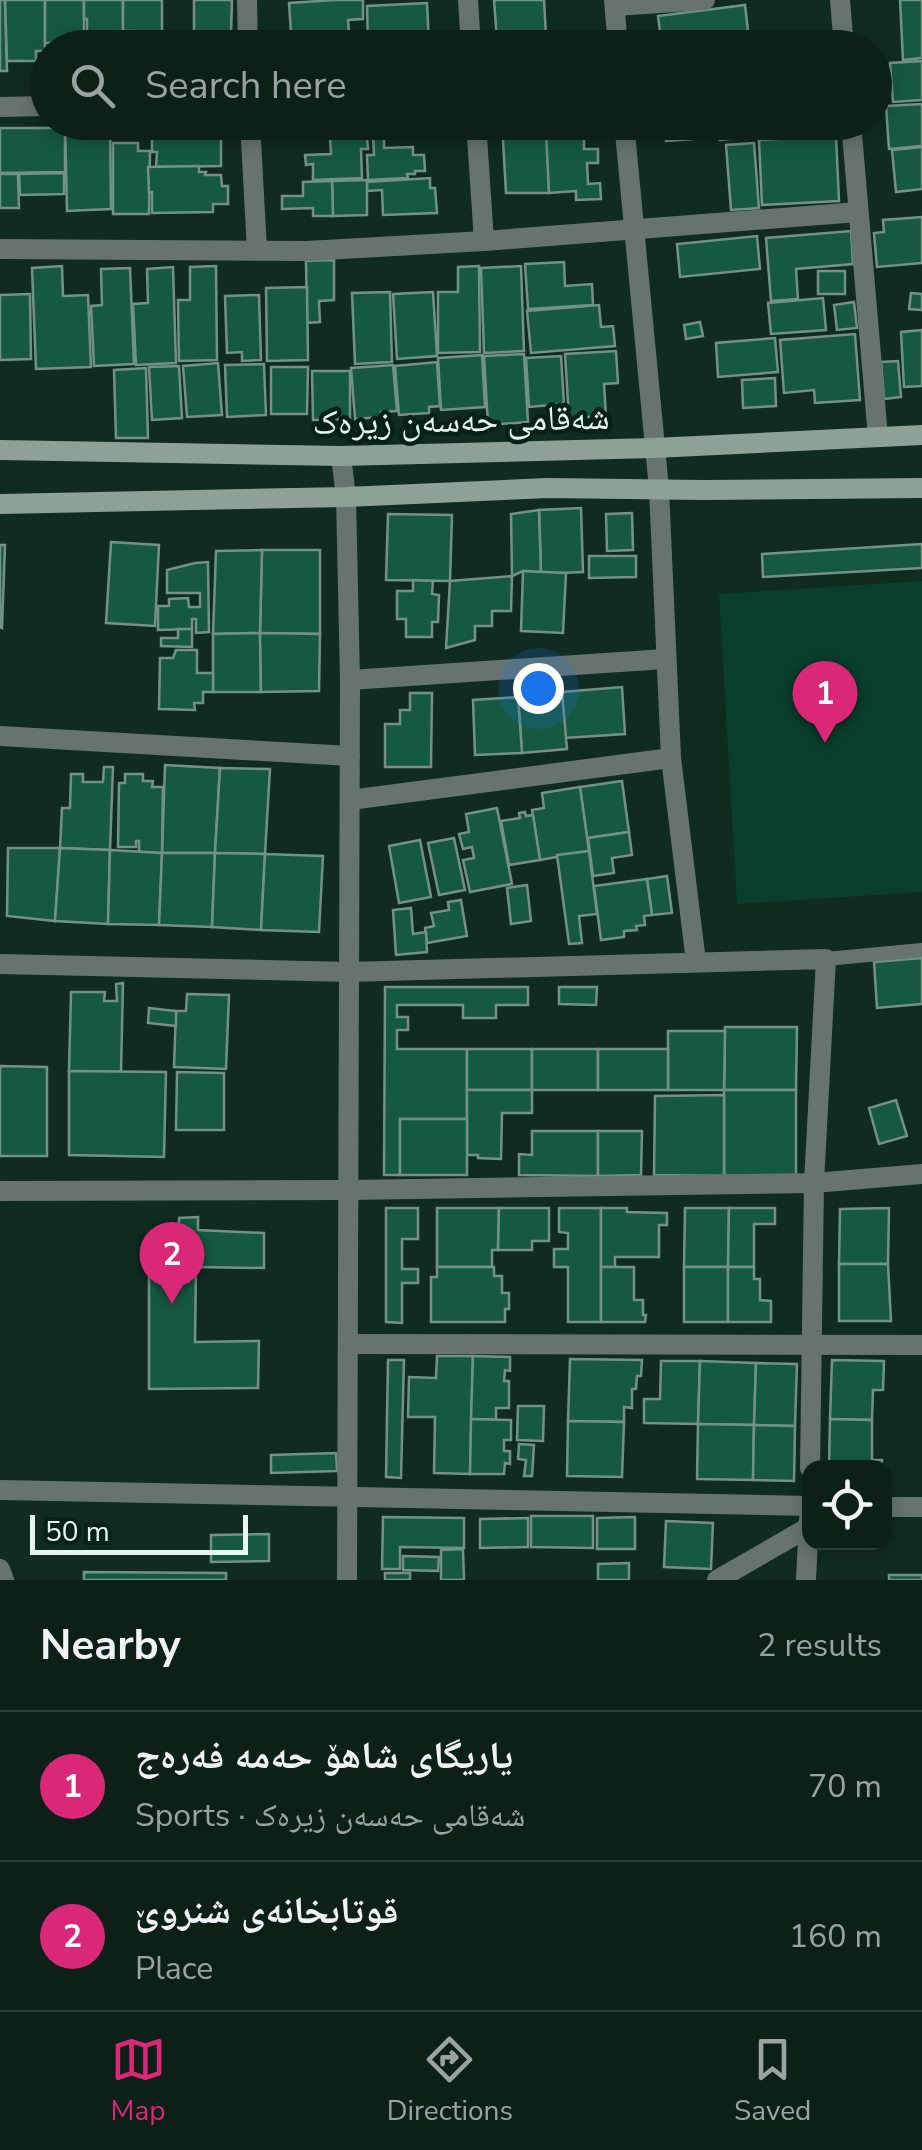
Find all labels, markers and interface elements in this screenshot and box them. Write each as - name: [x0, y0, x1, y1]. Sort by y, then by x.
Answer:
- search box: [30, 30, 892, 140]
- icon: search: [65, 58, 120, 113]
- text: Search here: [145, 60, 346, 111]
- street label: شەقامی حەسەن زیرەک: [312, 394, 610, 446]
- pin: 1: [792, 660, 858, 743]
- your location: [513, 663, 564, 714]
- pin: 2: [140, 1222, 204, 1304]
- map controls: [802, 1460, 892, 1550]
- button: locate: [802, 1460, 892, 1550]
- scale bar: [30, 1510, 248, 1554]
- text: 50 m: [45, 1513, 110, 1551]
- text: Nearby: [40, 1617, 181, 1674]
- text: 2 results: [757, 1624, 882, 1667]
- text: یاریگای شاهۆ حەمە فەرەج: [135, 1730, 513, 1781]
- text: 1: [63, 1765, 82, 1808]
- text: 70 m: [808, 1765, 882, 1808]
- text: Sports · شەقامی حەسەن زیرەک: [135, 1794, 525, 1837]
- text: قوتابخانەی شنروێ: [135, 1885, 398, 1936]
- text: 2: [63, 1915, 82, 1958]
- text: 160 m: [789, 1915, 882, 1958]
- text: Place: [135, 1947, 213, 1990]
- tab: Map: [111, 2032, 166, 2130]
- tab: Directions: [387, 2032, 513, 2130]
- tab: Saved: [734, 2032, 811, 2130]

